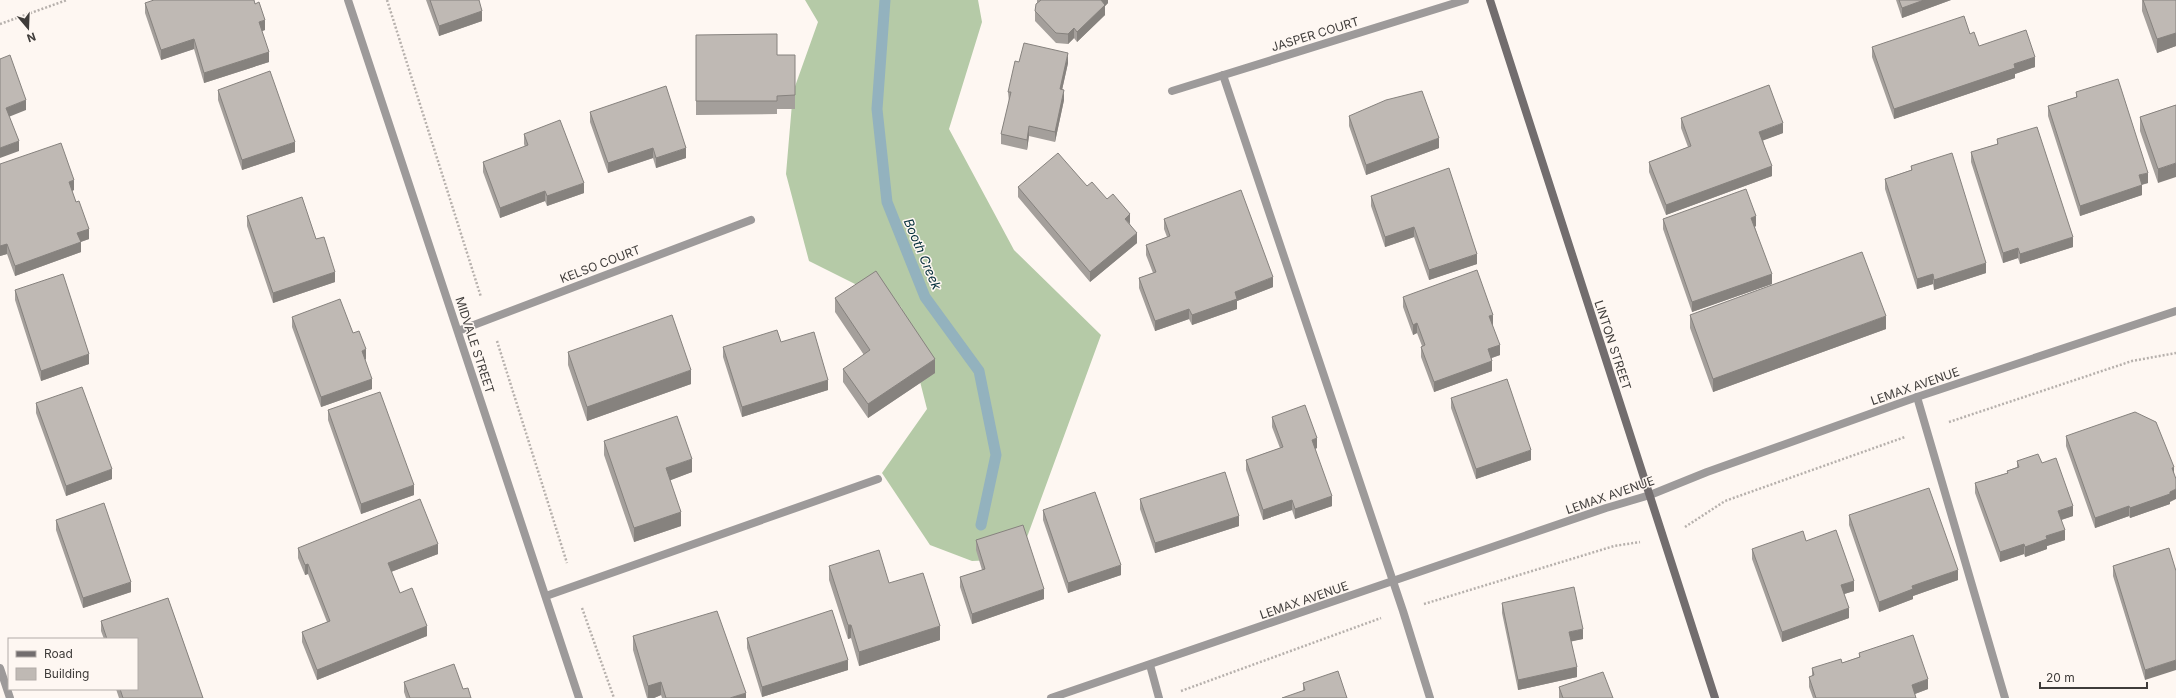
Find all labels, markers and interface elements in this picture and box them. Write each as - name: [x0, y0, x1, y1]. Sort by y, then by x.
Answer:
- north arrow: [8, 8, 48, 48]
- street label: JASPER COURT: [1269, 13, 1361, 54]
- text: N: [25, 29, 38, 45]
- water label: Booth Creek: [901, 216, 946, 293]
- street label: KELSO COURT: [558, 242, 642, 286]
- street label: MIDVALE STREET: [452, 295, 498, 395]
- street label: LINTON STREET: [1591, 298, 1635, 392]
- street label: LEMAX AVENUE: [1869, 364, 1961, 408]
- street label: LEMAX AVENUE: [1564, 473, 1656, 517]
- street label: LEMAX AVENUE: [1258, 578, 1350, 622]
- legend: [8, 638, 138, 690]
- text: Road: [44, 646, 73, 661]
- scale bar: [2040, 664, 2147, 690]
- text: Building: [44, 666, 89, 681]
- text: 20 m: [2046, 670, 2075, 685]

